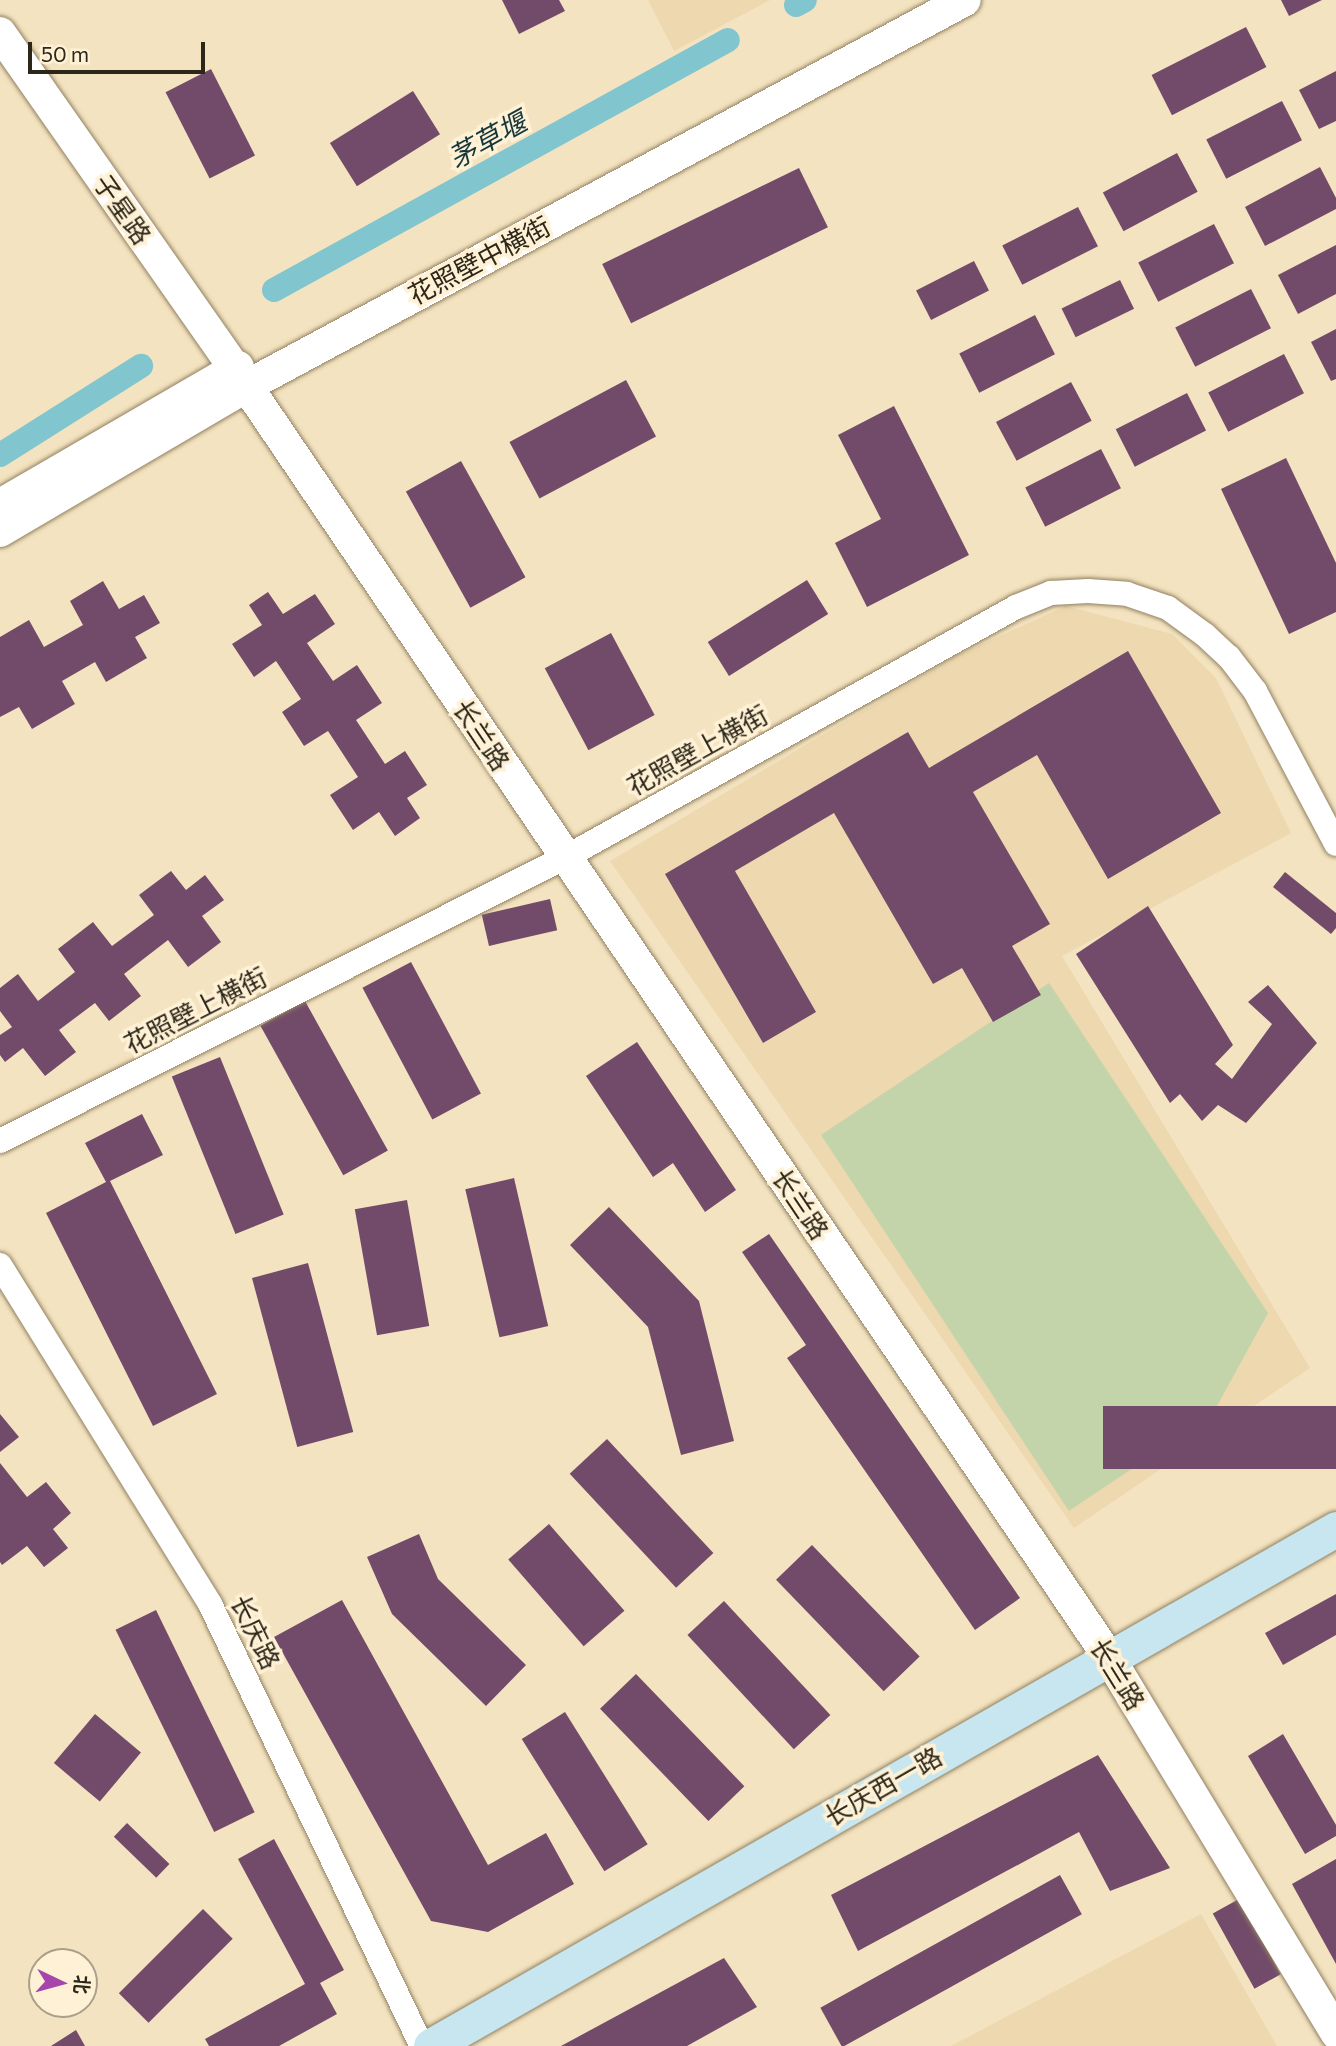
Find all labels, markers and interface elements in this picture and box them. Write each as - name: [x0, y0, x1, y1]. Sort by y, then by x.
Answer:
- scale bar: [32, 28, 208, 72]
- text: 50 m: [41, 41, 89, 66]
- water label: 茅草堰: [442, 104, 532, 174]
- street label: 子星路: [88, 168, 158, 250]
- street label: 花照壁中横街: [403, 210, 555, 310]
- street label: 长兰路: [447, 694, 517, 776]
- street label: 花照壁上横街: [621, 699, 773, 801]
- street label: 花照壁上横街: [118, 961, 272, 1059]
- street label: 长兰路: [766, 1163, 836, 1245]
- street label: 长庆路: [225, 1590, 287, 1674]
- street label: 长兰路: [1084, 1633, 1152, 1715]
- street label: 长庆西一路: [819, 1740, 947, 1832]
- north arrow: [28, 1948, 98, 2018]
- text: 北: [70, 1974, 95, 1995]

